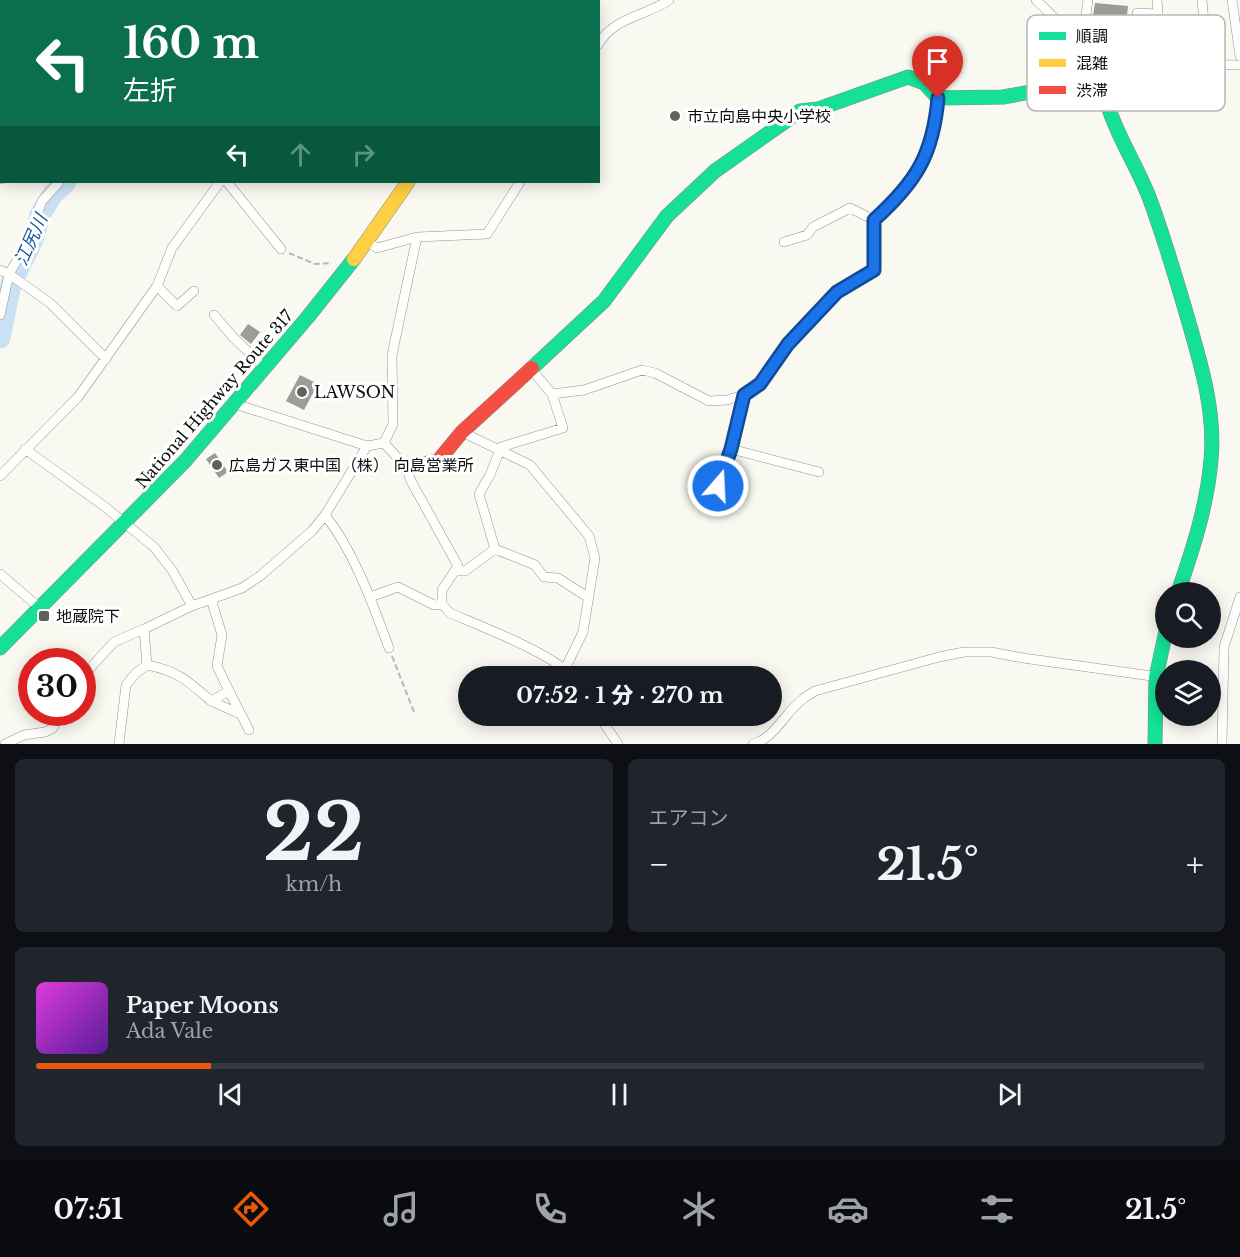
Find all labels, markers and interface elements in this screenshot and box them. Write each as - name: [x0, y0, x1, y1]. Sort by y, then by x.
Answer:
- legend: [1027, 15, 1225, 111]
- text: 160 m: [123, 17, 259, 69]
- icon: left: [24, 24, 102, 102]
- text: 順調: [1076, 26, 1108, 46]
- pin: [912, 36, 963, 98]
- icon: arrive: [921, 45, 954, 78]
- text: 混雑: [1076, 53, 1108, 73]
- text: 左折: [123, 74, 177, 107]
- text: 渋滞: [1076, 80, 1108, 100]
- place label: 市立向島中央小学校: [687, 106, 831, 126]
- marker: 市立向島中央小学校: [668, 109, 682, 123]
- icon: left: [221, 138, 254, 171]
- icon: ahead: [284, 138, 317, 171]
- icon: right: [347, 138, 380, 171]
- water label: 江尻川: [10, 209, 53, 269]
- street label: National Highway Route 317: [131, 305, 298, 492]
- place label: LAWSON: [314, 382, 395, 402]
- marker: LAWSON: [295, 385, 309, 399]
- position arrow: [686, 454, 750, 518]
- place label: 広島ガス東中国（株） 向島営業所: [229, 455, 474, 475]
- marker: 広島ガス東中国（株） 向島営業所: [210, 458, 224, 472]
- map controls: [1155, 582, 1221, 726]
- button: search: [1155, 582, 1221, 648]
- place label: 地蔵院下: [56, 606, 120, 626]
- marker: 地蔵院下: [37, 609, 51, 623]
- speed limit sign: 30: [18, 648, 96, 726]
- button: layers: [1155, 660, 1221, 726]
- text: 07:52 · 1 分 · 270 m: [516, 682, 724, 709]
- text: 22: [263, 784, 365, 881]
- text: エアコン: [649, 806, 729, 830]
- text: 21.5°: [876, 836, 979, 892]
- text: −: [649, 844, 669, 885]
- text: +: [1186, 844, 1204, 885]
- text: km/h: [285, 872, 342, 896]
- text: Paper Moons: [126, 992, 279, 1019]
- text: Ada Vale: [126, 1019, 213, 1043]
- icon: previous: [214, 1078, 247, 1111]
- icon: pause: [603, 1078, 636, 1111]
- icon: next: [993, 1078, 1026, 1111]
- icon: directions: [230, 1188, 272, 1230]
- icon: music: [380, 1188, 422, 1230]
- icon: phone: [529, 1188, 571, 1230]
- icon: climate: [678, 1188, 720, 1230]
- icon: car: [827, 1188, 869, 1230]
- icon: filters: [976, 1188, 1018, 1230]
- text: 07:51: [54, 1193, 123, 1226]
- text: 21.5°: [1125, 1193, 1186, 1226]

